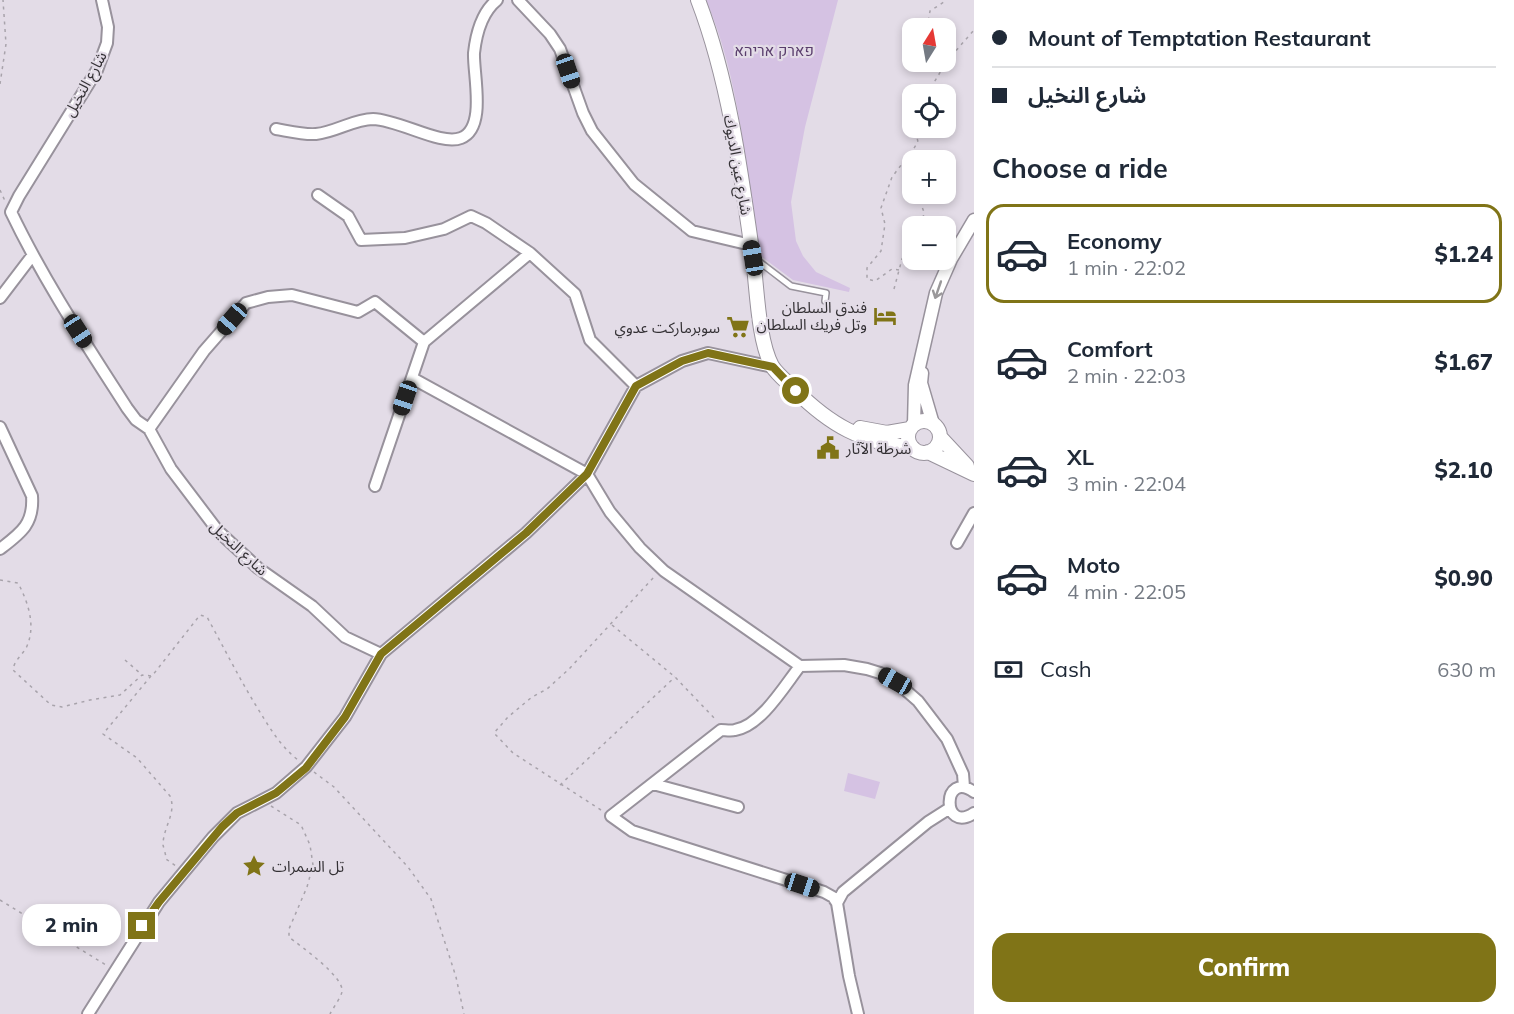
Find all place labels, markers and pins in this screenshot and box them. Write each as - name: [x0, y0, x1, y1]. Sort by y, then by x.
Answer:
- place label: فندق السلطان وتل فريك السلطان: [757, 298, 867, 334]
- hotel icon: فندق السلطان وتل فريك السلطان: [872, 303, 898, 329]
- supermarket icon: سوبرماركت عدوي: [725, 314, 751, 340]
- place label: سوبرماركت عدوي: [615, 318, 720, 339]
- public building icon: شرطة الآثار: [815, 435, 841, 461]
- place label: شرطة الآثار: [845, 439, 912, 458]
- place icon: تل السمرات: [241, 853, 267, 879]
- place label: تل السمرات: [272, 857, 344, 876]

